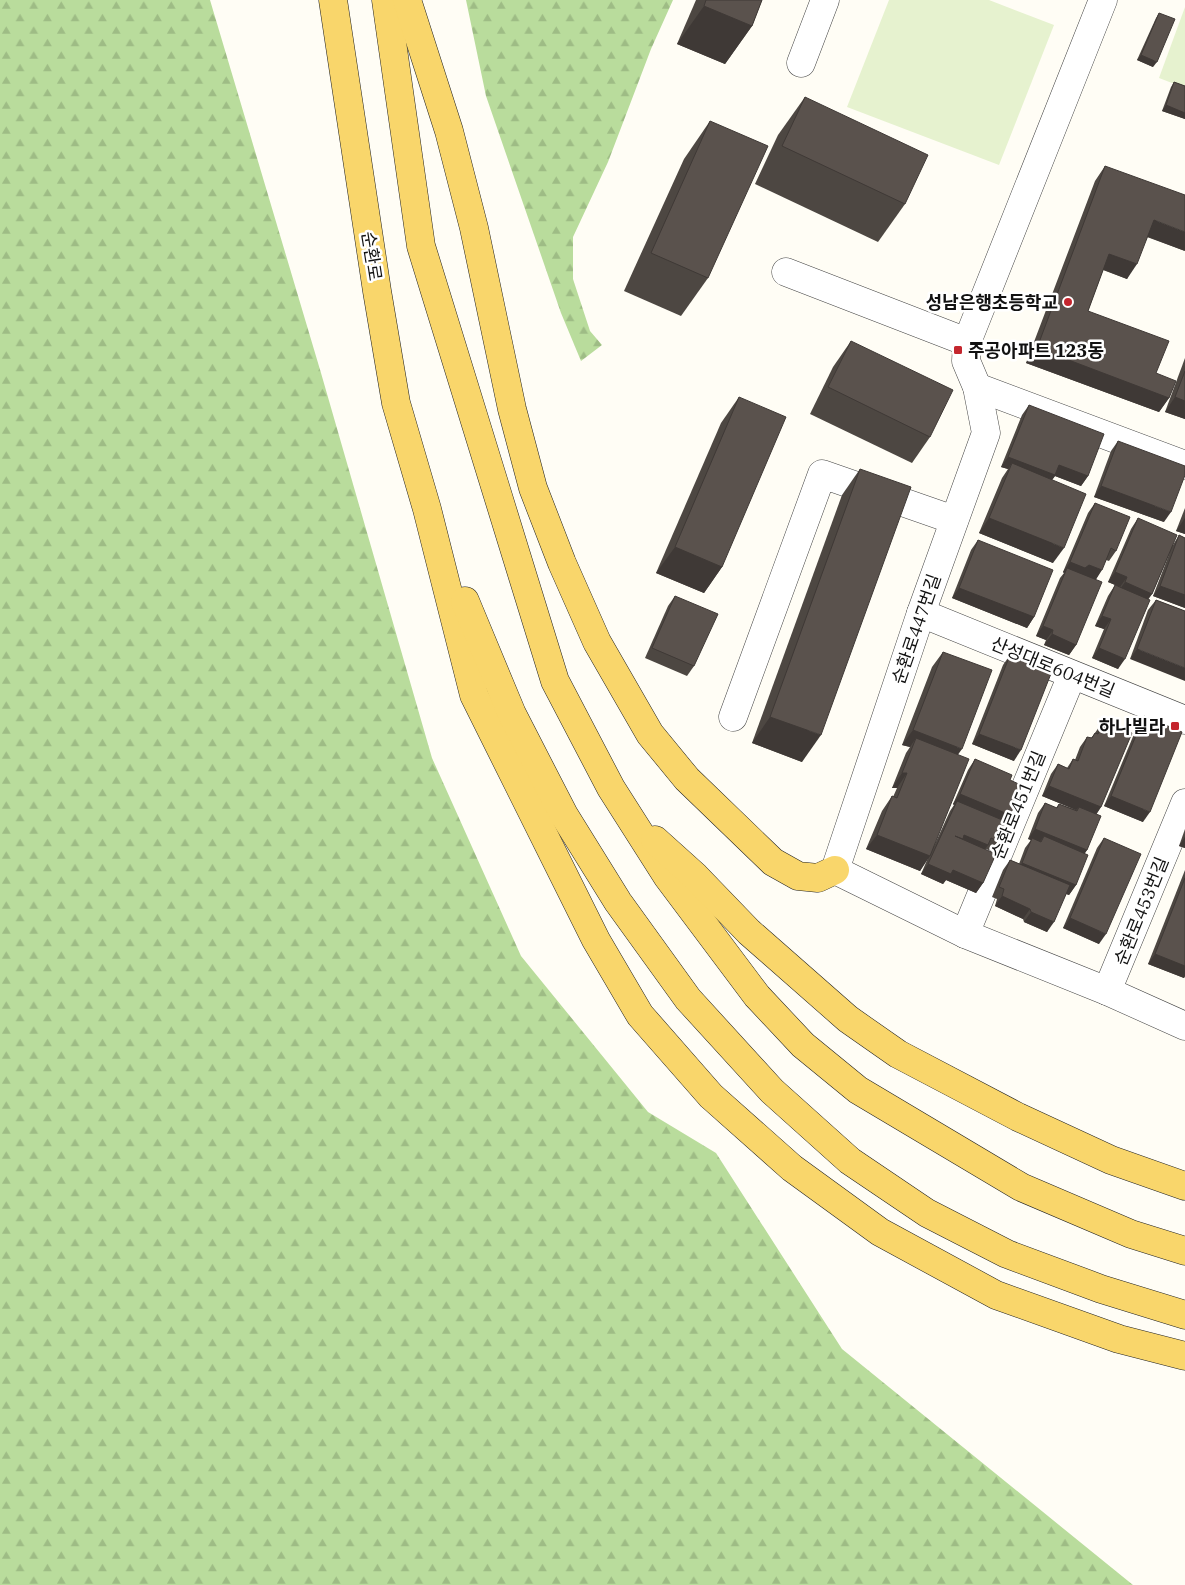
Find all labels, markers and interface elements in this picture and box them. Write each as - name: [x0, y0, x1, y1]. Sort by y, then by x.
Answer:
- street label: 순환로: [357, 230, 387, 282]
- place label: 성남은행초등학교: [926, 291, 1058, 314]
- marker: 성남은행초등학교: [1062, 296, 1074, 308]
- place label: 주공아파트 123동: [968, 339, 1104, 362]
- marker: 주공아파트 123동: [952, 344, 964, 356]
- street label: 순환로447번길: [886, 571, 946, 687]
- street label: 산성대로604번길: [988, 632, 1118, 702]
- place label: 하나빌라: [1099, 715, 1165, 738]
- marker: 하나빌라: [1169, 720, 1181, 732]
- street label: 순환로451번길: [986, 747, 1050, 863]
- street label: 순환로453번길: [1109, 853, 1173, 969]

